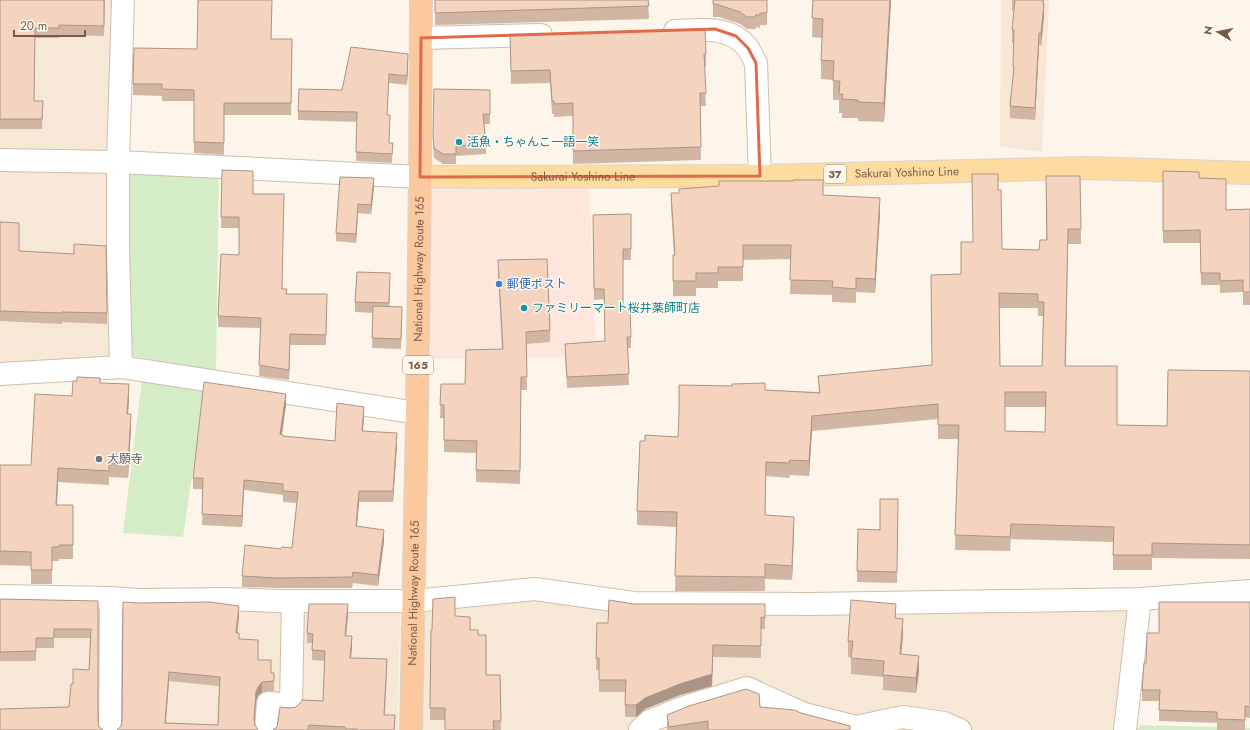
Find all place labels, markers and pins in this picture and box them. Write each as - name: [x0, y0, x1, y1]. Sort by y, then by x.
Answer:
- place label: 活魚・ちゃんこ一語一笑: [467, 133, 599, 151]
- marker: 活魚・ちゃんこ一語一笑: [454, 137, 464, 147]
- place label: 郵便ポスト: [507, 275, 567, 293]
- marker: 郵便ポスト: [494, 279, 504, 289]
- place label: ファミリーマート桜井薬師町店: [532, 299, 700, 317]
- marker: ファミリーマート桜井薬師町店: [519, 303, 529, 313]
- place label: 大願寺: [107, 450, 143, 468]
- marker: 大願寺: [94, 454, 104, 464]

